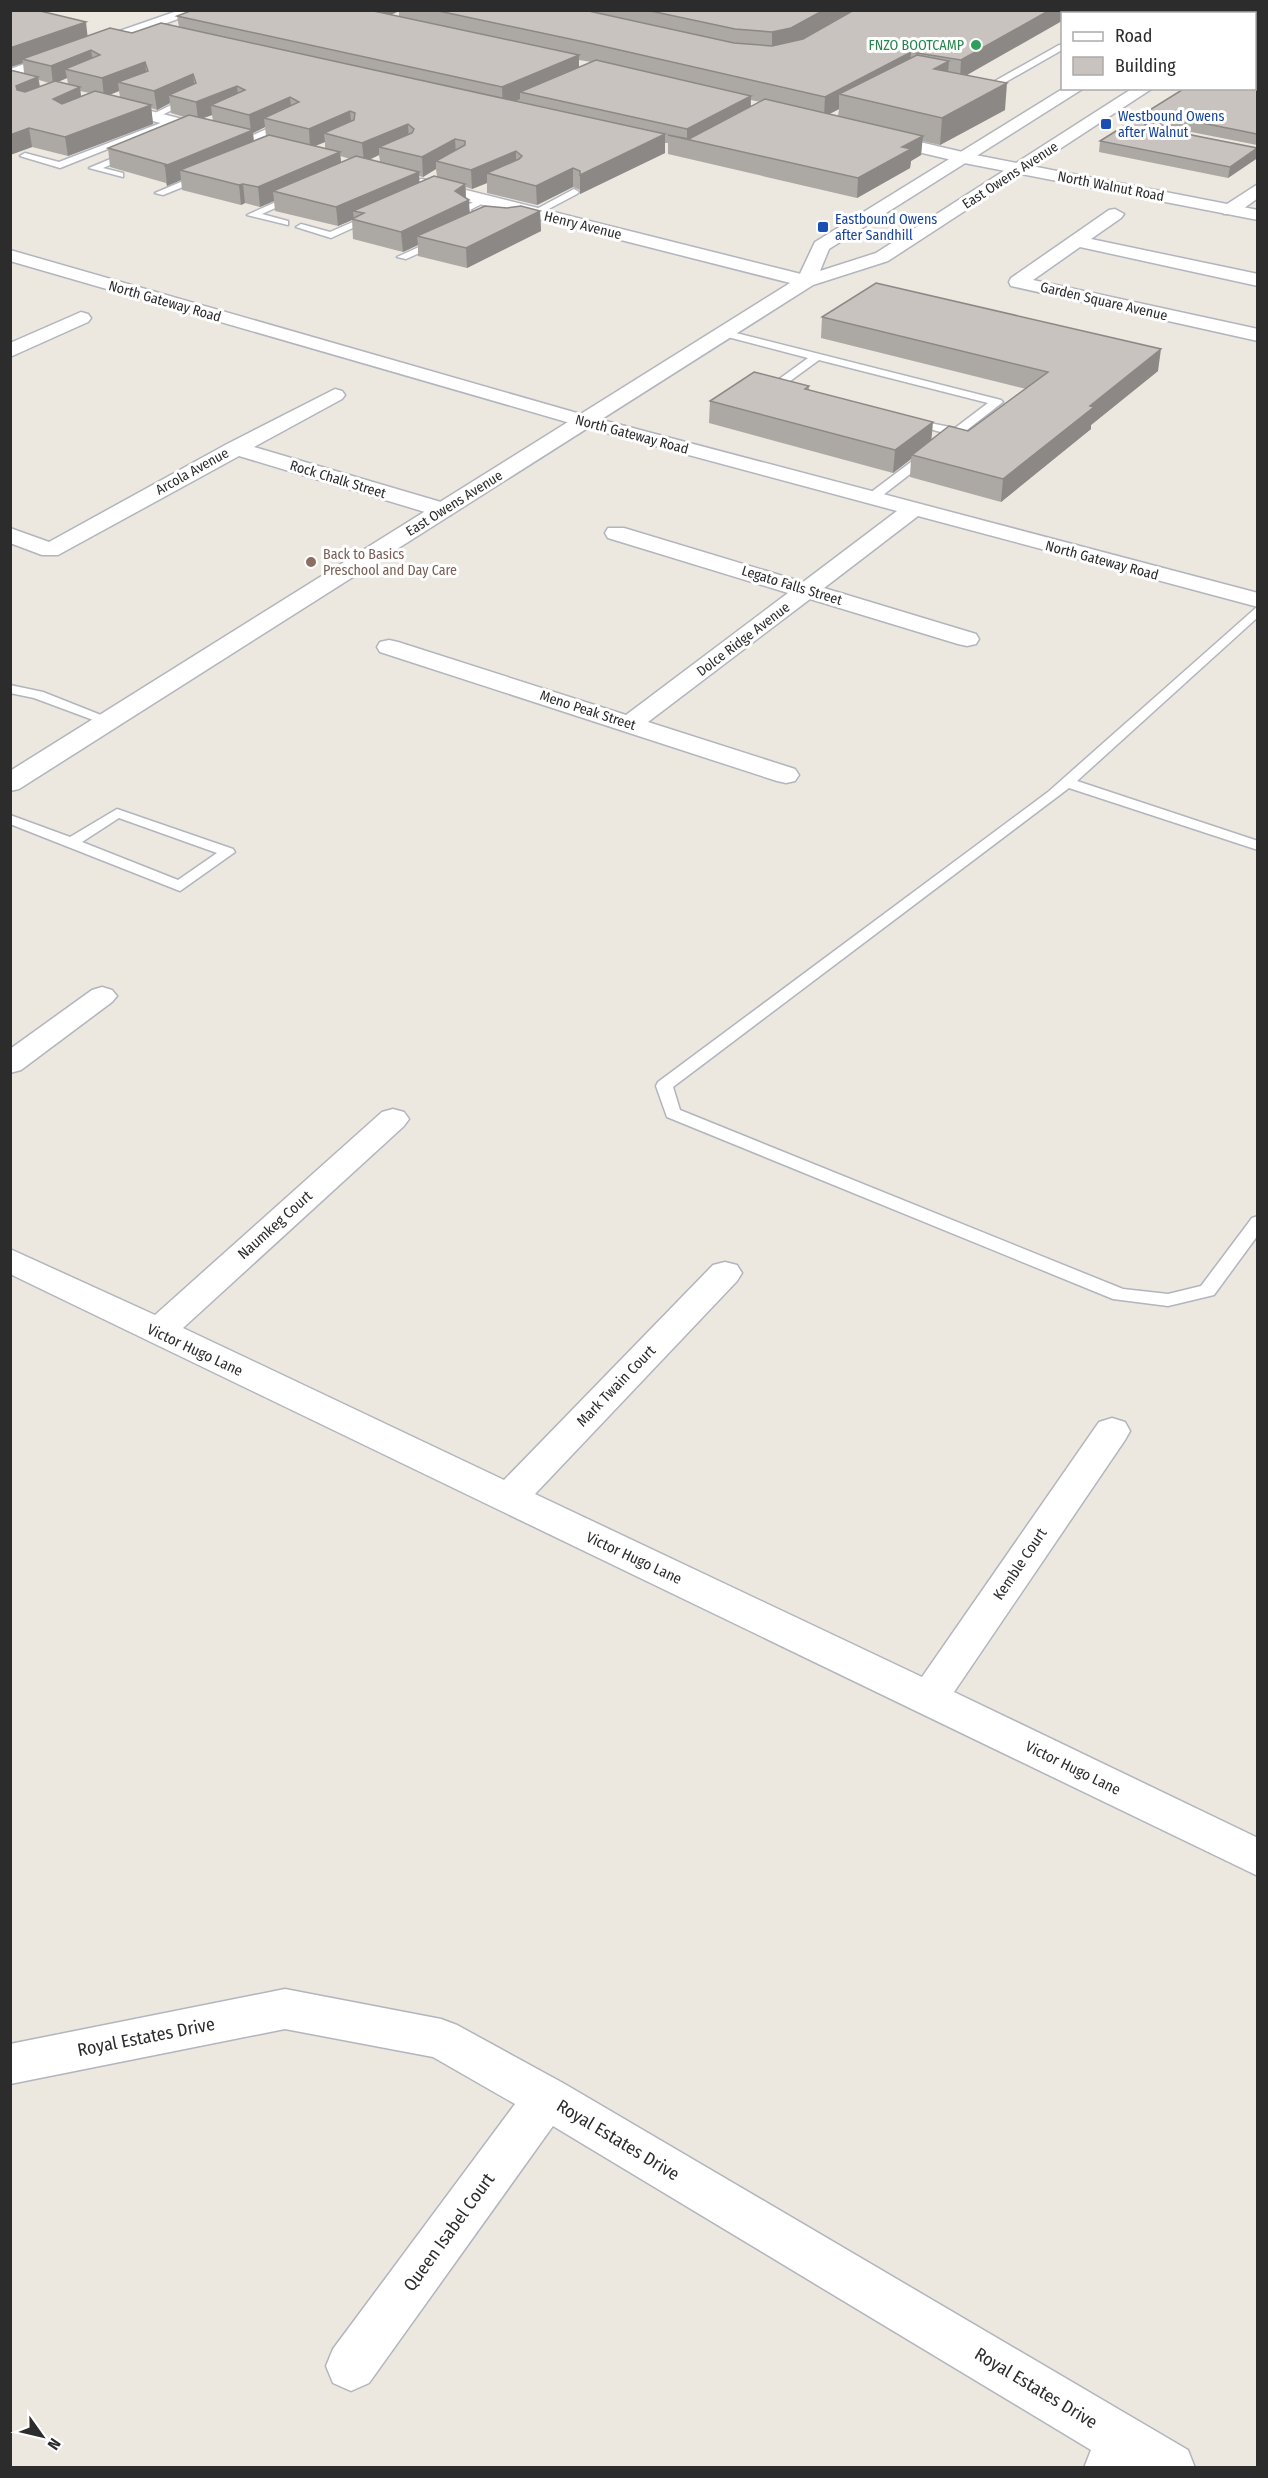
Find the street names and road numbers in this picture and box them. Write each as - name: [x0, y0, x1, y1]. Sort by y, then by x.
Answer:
- street label: East Owens Avenue: [959, 138, 1061, 213]
- street label: North Walnut Road: [1056, 168, 1166, 205]
- street label: Henry Avenue: [542, 208, 623, 243]
- street label: North Gateway Road: [107, 277, 223, 326]
- street label: Garden Square Avenue: [1039, 279, 1169, 324]
- street label: North Gateway Road: [573, 411, 690, 458]
- street label: Arcola Avenue: [153, 444, 232, 498]
- street label: Rock Chalk Street: [288, 457, 388, 502]
- street label: East Owens Avenue: [403, 467, 506, 540]
- street label: North Gateway Road: [1043, 537, 1160, 584]
- street label: Legato Falls Street: [740, 562, 845, 609]
- street label: Dolce Ridge Avenue: [693, 599, 793, 680]
- street label: Meno Peak Street: [538, 687, 638, 734]
- street label: Naumkeg Court: [234, 1187, 316, 1263]
- street label: Victor Hugo Lane: [144, 1320, 246, 1380]
- street label: Mark Twain Court: [573, 1342, 659, 1430]
- street label: Kemble Court: [989, 1525, 1051, 1603]
- street label: Victor Hugo Lane: [583, 1528, 685, 1588]
- street label: Victor Hugo Lane: [1023, 1737, 1123, 1799]
- street label: Royal Estates Drive: [75, 2013, 217, 2061]
- street label: Royal Estates Drive: [553, 2095, 684, 2185]
- street label: Queen Isabel Court: [399, 2169, 499, 2295]
- street label: Royal Estates Drive: [971, 2343, 1102, 2433]

